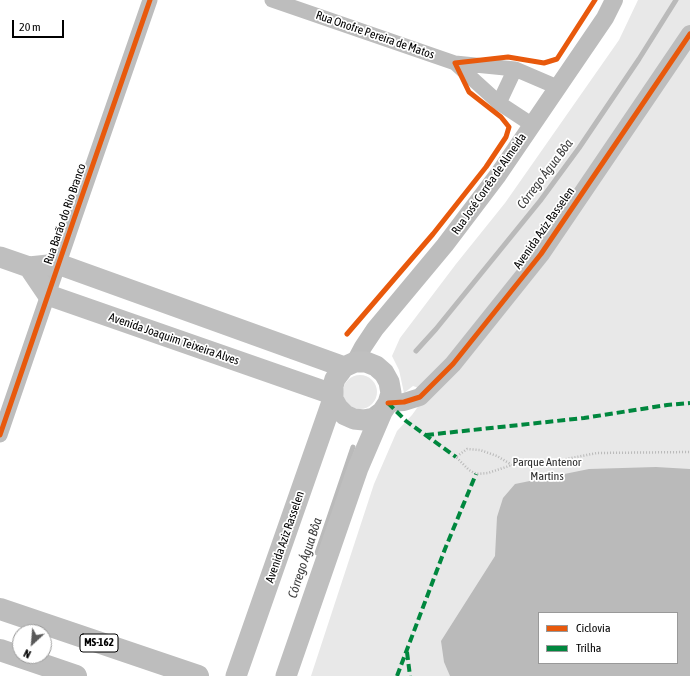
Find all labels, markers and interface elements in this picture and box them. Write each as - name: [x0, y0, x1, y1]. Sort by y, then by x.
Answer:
- street label: Rua Onofre Pereira de Matos: [314, 8, 436, 62]
- scale bar: [14, 12, 66, 38]
- text: 20 m: [19, 20, 41, 34]
- street label: Rua José Corrêa de Almeida: [449, 130, 529, 238]
- water label: Córrego Água Bôa: [514, 136, 576, 212]
- street label: Rua Barão do Rio Branco: [41, 162, 89, 266]
- street label: Avenida Aziz Rasselen: [510, 184, 578, 272]
- street label: Avenida Joaquim Teixeira Alves: [107, 310, 241, 368]
- park label: Parque Antenor Martins: [513, 455, 581, 483]
- street label: Avenida Aziz Rasselen: [263, 489, 307, 585]
- water label: Córrego Água Bôa: [285, 516, 325, 600]
- legend: [538, 612, 678, 664]
- text: Ciclovia: [576, 621, 610, 635]
- north arrow: [12, 624, 52, 664]
- road number: MS-162: [80, 634, 118, 652]
- text: Trilha: [576, 641, 601, 655]
- text: N: [22, 647, 33, 661]

